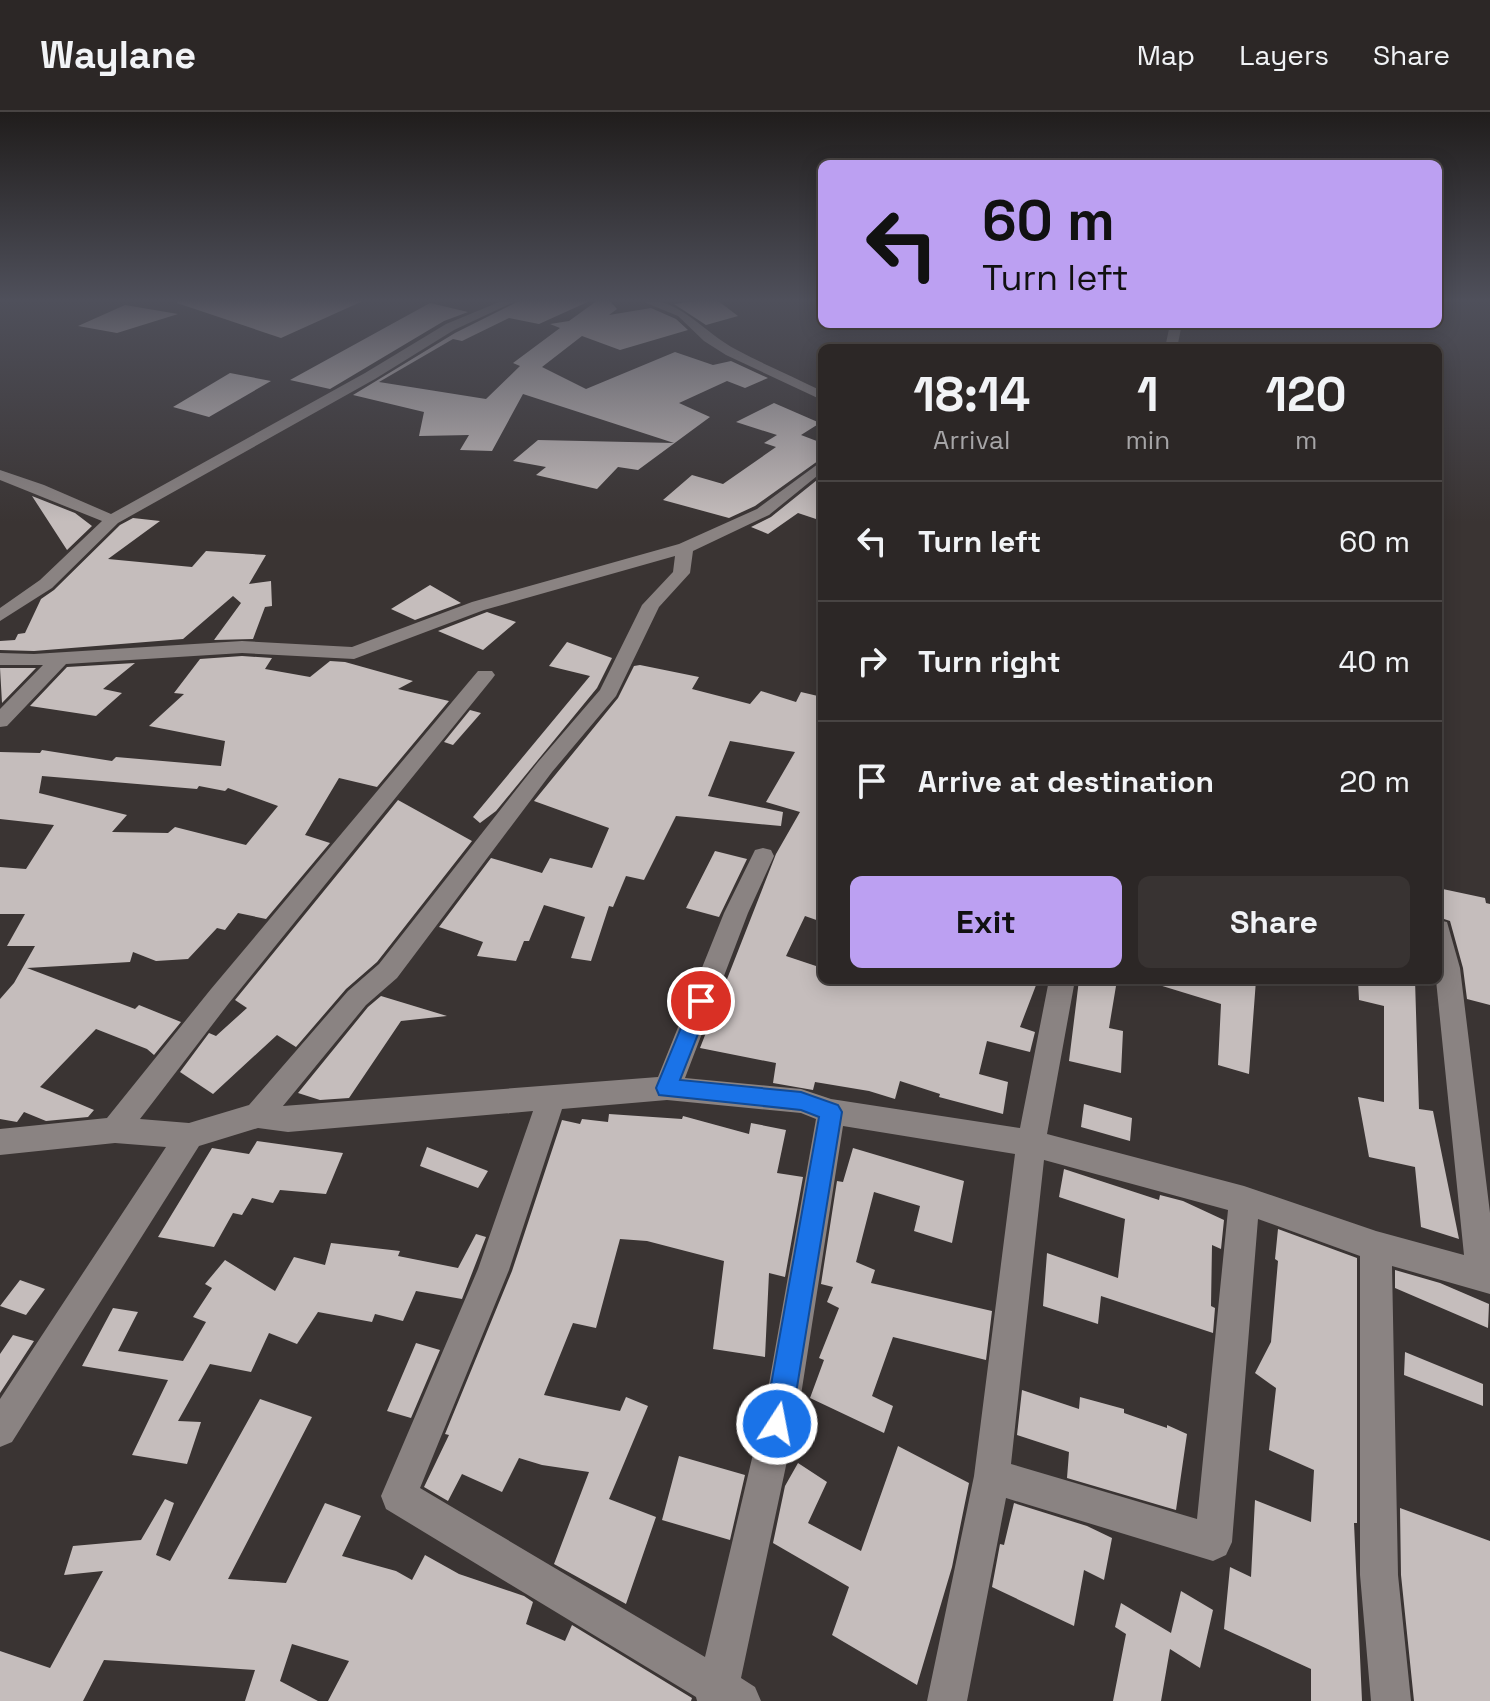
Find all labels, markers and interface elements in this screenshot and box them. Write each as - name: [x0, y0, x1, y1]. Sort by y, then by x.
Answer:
- text: Waylane: [40, 31, 196, 79]
- text: Map: [1137, 37, 1195, 73]
- text: Layers: [1239, 37, 1329, 73]
- text: Share: [1373, 37, 1450, 73]
- text: 60 m: [982, 185, 1115, 256]
- icon: left: [850, 192, 954, 296]
- text: Turn left: [982, 255, 1129, 301]
- text: 18:14: [913, 364, 1030, 425]
- text: 1: [1137, 364, 1159, 425]
- text: 120: [1265, 364, 1347, 425]
- text: Arrival: [933, 423, 1010, 457]
- text: min: [1126, 423, 1170, 457]
- text: m: [1295, 423, 1317, 457]
- icon: left: [850, 519, 894, 563]
- text: Turn left: [918, 522, 1041, 561]
- text: 60 m: [1339, 522, 1410, 561]
- icon: right: [850, 639, 894, 683]
- text: Turn right: [918, 642, 1061, 681]
- text: 40 m: [1339, 642, 1410, 681]
- icon: arrive: [850, 759, 894, 803]
- text: Arrive at destination: [918, 762, 1214, 801]
- text: 20 m: [1339, 762, 1410, 801]
- button: Exit: [850, 876, 1122, 968]
- button: Share: [1138, 876, 1410, 968]
- pin: [667, 967, 735, 1035]
- icon: arrive: [679, 979, 723, 1023]
- position arrow: [735, 1382, 819, 1466]

